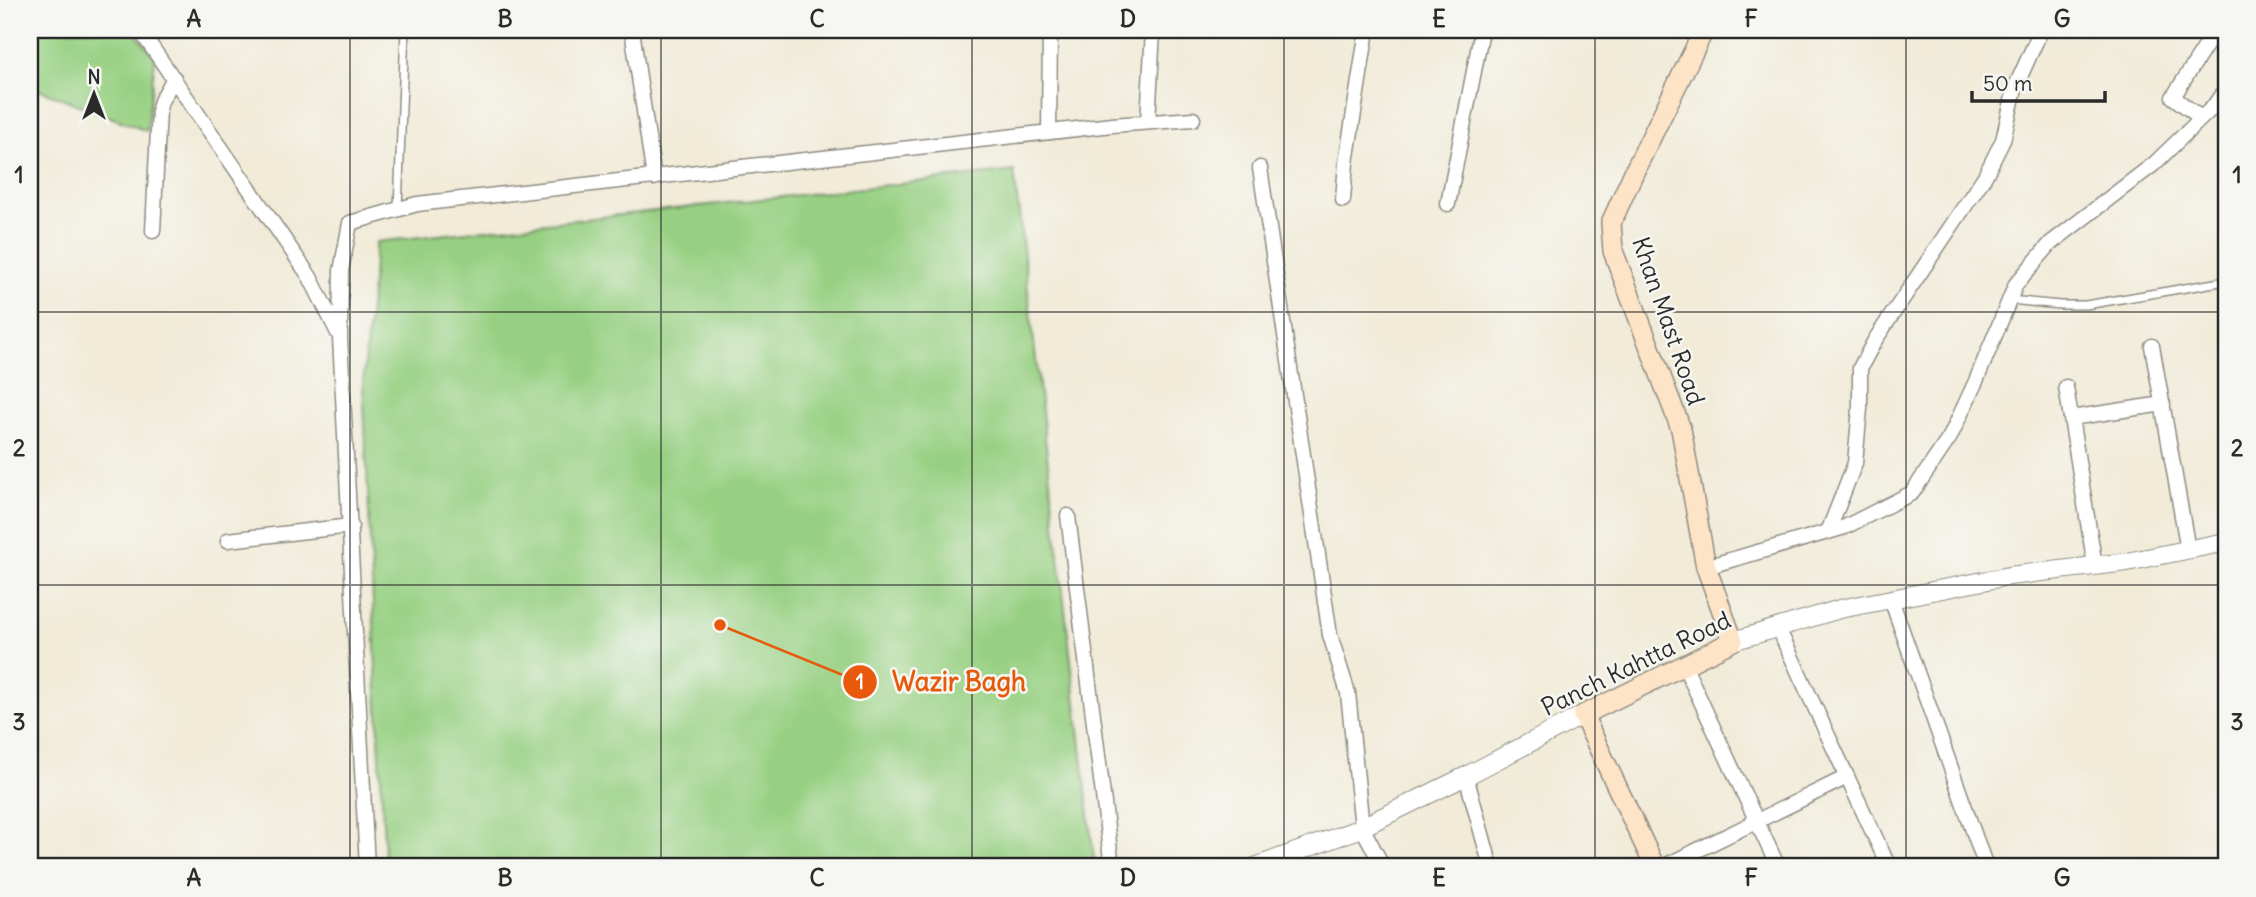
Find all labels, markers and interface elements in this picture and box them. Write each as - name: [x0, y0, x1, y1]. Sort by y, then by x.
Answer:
- text: A: [187, 4, 202, 33]
- text: B: [497, 4, 513, 33]
- text: C: [809, 4, 825, 33]
- text: D: [1120, 4, 1136, 33]
- text: E: [1432, 4, 1446, 33]
- text: F: [1744, 4, 1758, 33]
- text: G: [2054, 4, 2070, 33]
- north arrow: [60, 60, 130, 130]
- scale bar: [1972, 60, 2106, 104]
- text: N: [87, 65, 101, 89]
- text: 50 m: [1983, 70, 2032, 97]
- text: 1: [14, 160, 24, 189]
- text: 1: [2232, 160, 2242, 189]
- street label: Khan Mast Road: [1626, 233, 1712, 409]
- text: 2: [13, 433, 26, 462]
- text: 2: [2231, 433, 2244, 462]
- street label: Panch Kahtta Road: [1536, 604, 1735, 722]
- callout: Wazir Bagh: [843, 658, 1040, 705]
- text: Wazir Bagh: [892, 665, 1026, 698]
- text: 1: [856, 668, 864, 695]
- text: 3: [12, 707, 26, 736]
- text: 3: [2230, 707, 2244, 736]
- text: A: [187, 863, 202, 892]
- text: B: [497, 863, 513, 892]
- text: C: [809, 863, 825, 892]
- text: D: [1120, 863, 1136, 892]
- text: E: [1432, 863, 1446, 892]
- text: F: [1744, 863, 1758, 892]
- text: G: [2054, 863, 2070, 892]

